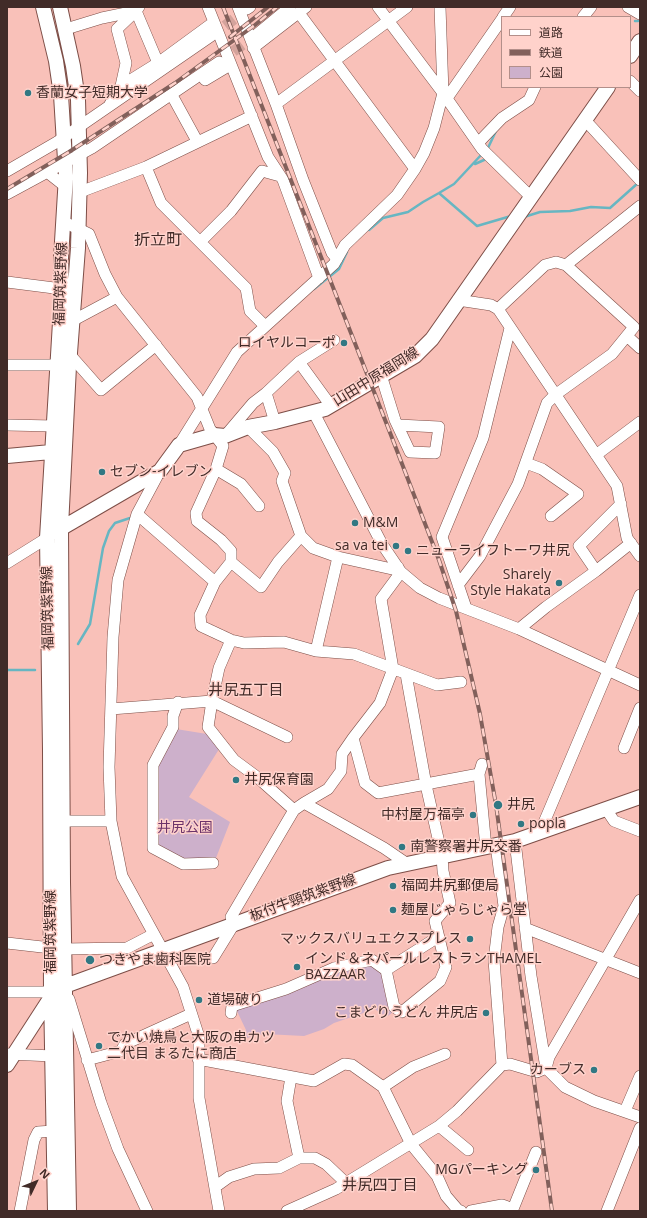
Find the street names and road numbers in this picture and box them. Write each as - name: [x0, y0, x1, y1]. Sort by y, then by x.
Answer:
- street label: 福岡筑紫野線: [51, 242, 71, 326]
- street label: 山田中原福岡線: [330, 344, 422, 410]
- street label: 福岡筑紫野線: [39, 566, 57, 650]
- street label: 板付牛頸筑紫野線: [248, 871, 358, 925]
- street label: 福岡筑紫野線: [43, 890, 59, 974]

